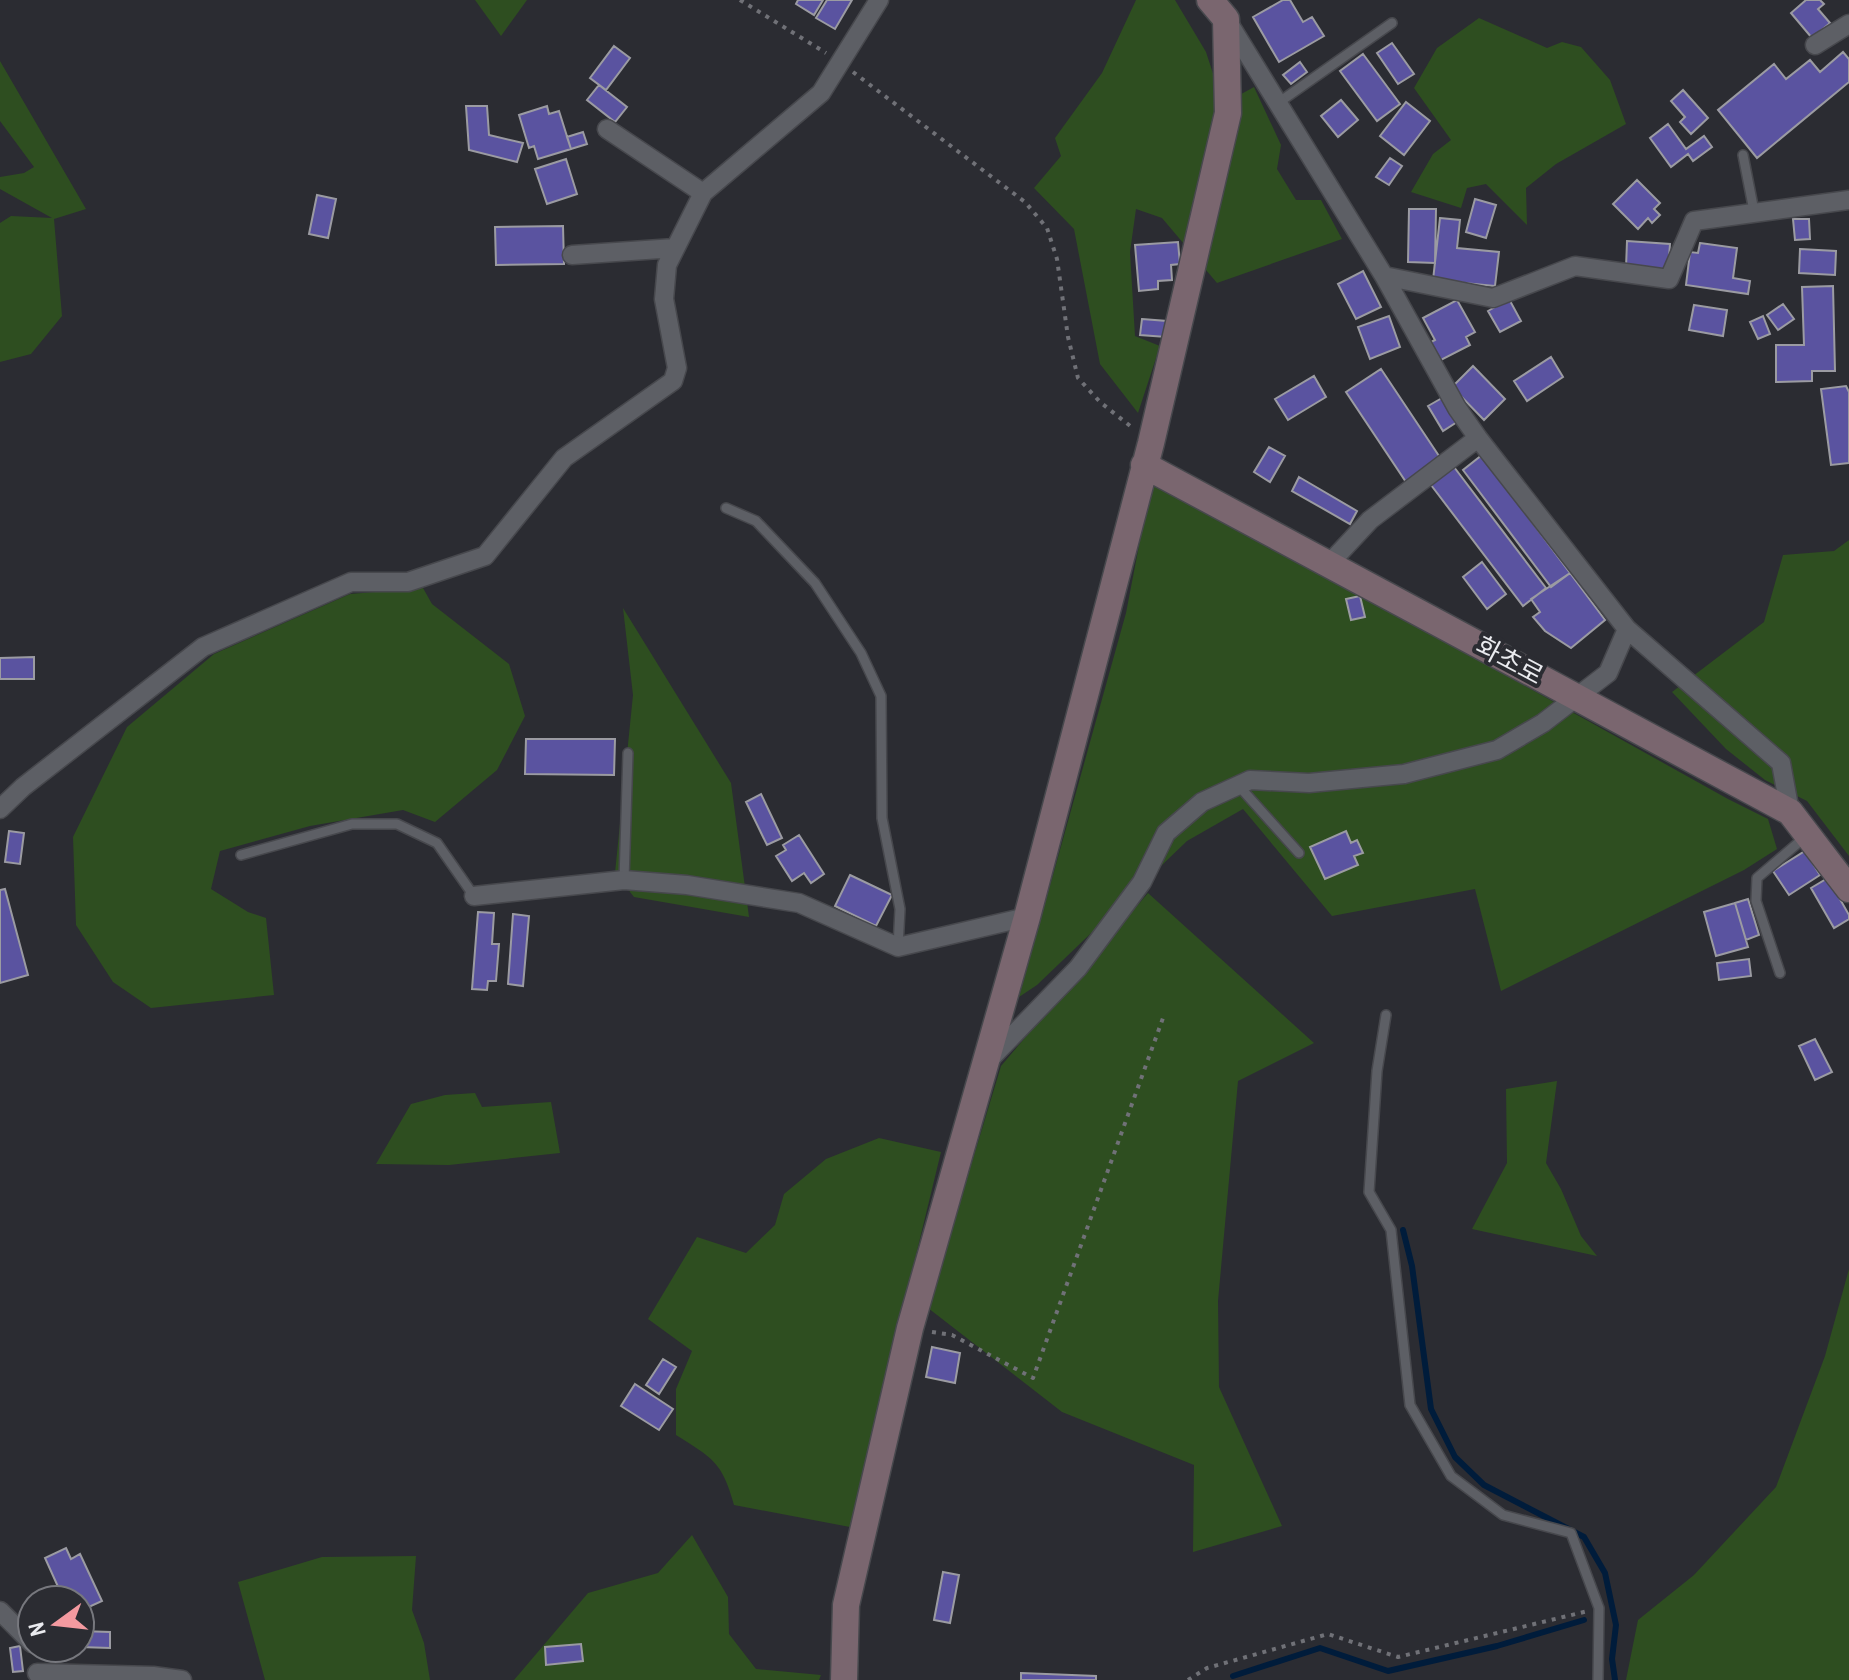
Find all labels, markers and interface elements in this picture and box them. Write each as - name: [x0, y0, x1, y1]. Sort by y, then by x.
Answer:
- street label: 화초로: [1470, 628, 1550, 692]
- north arrow: [16, 1584, 96, 1664]
- text: N: [21, 1619, 53, 1639]

